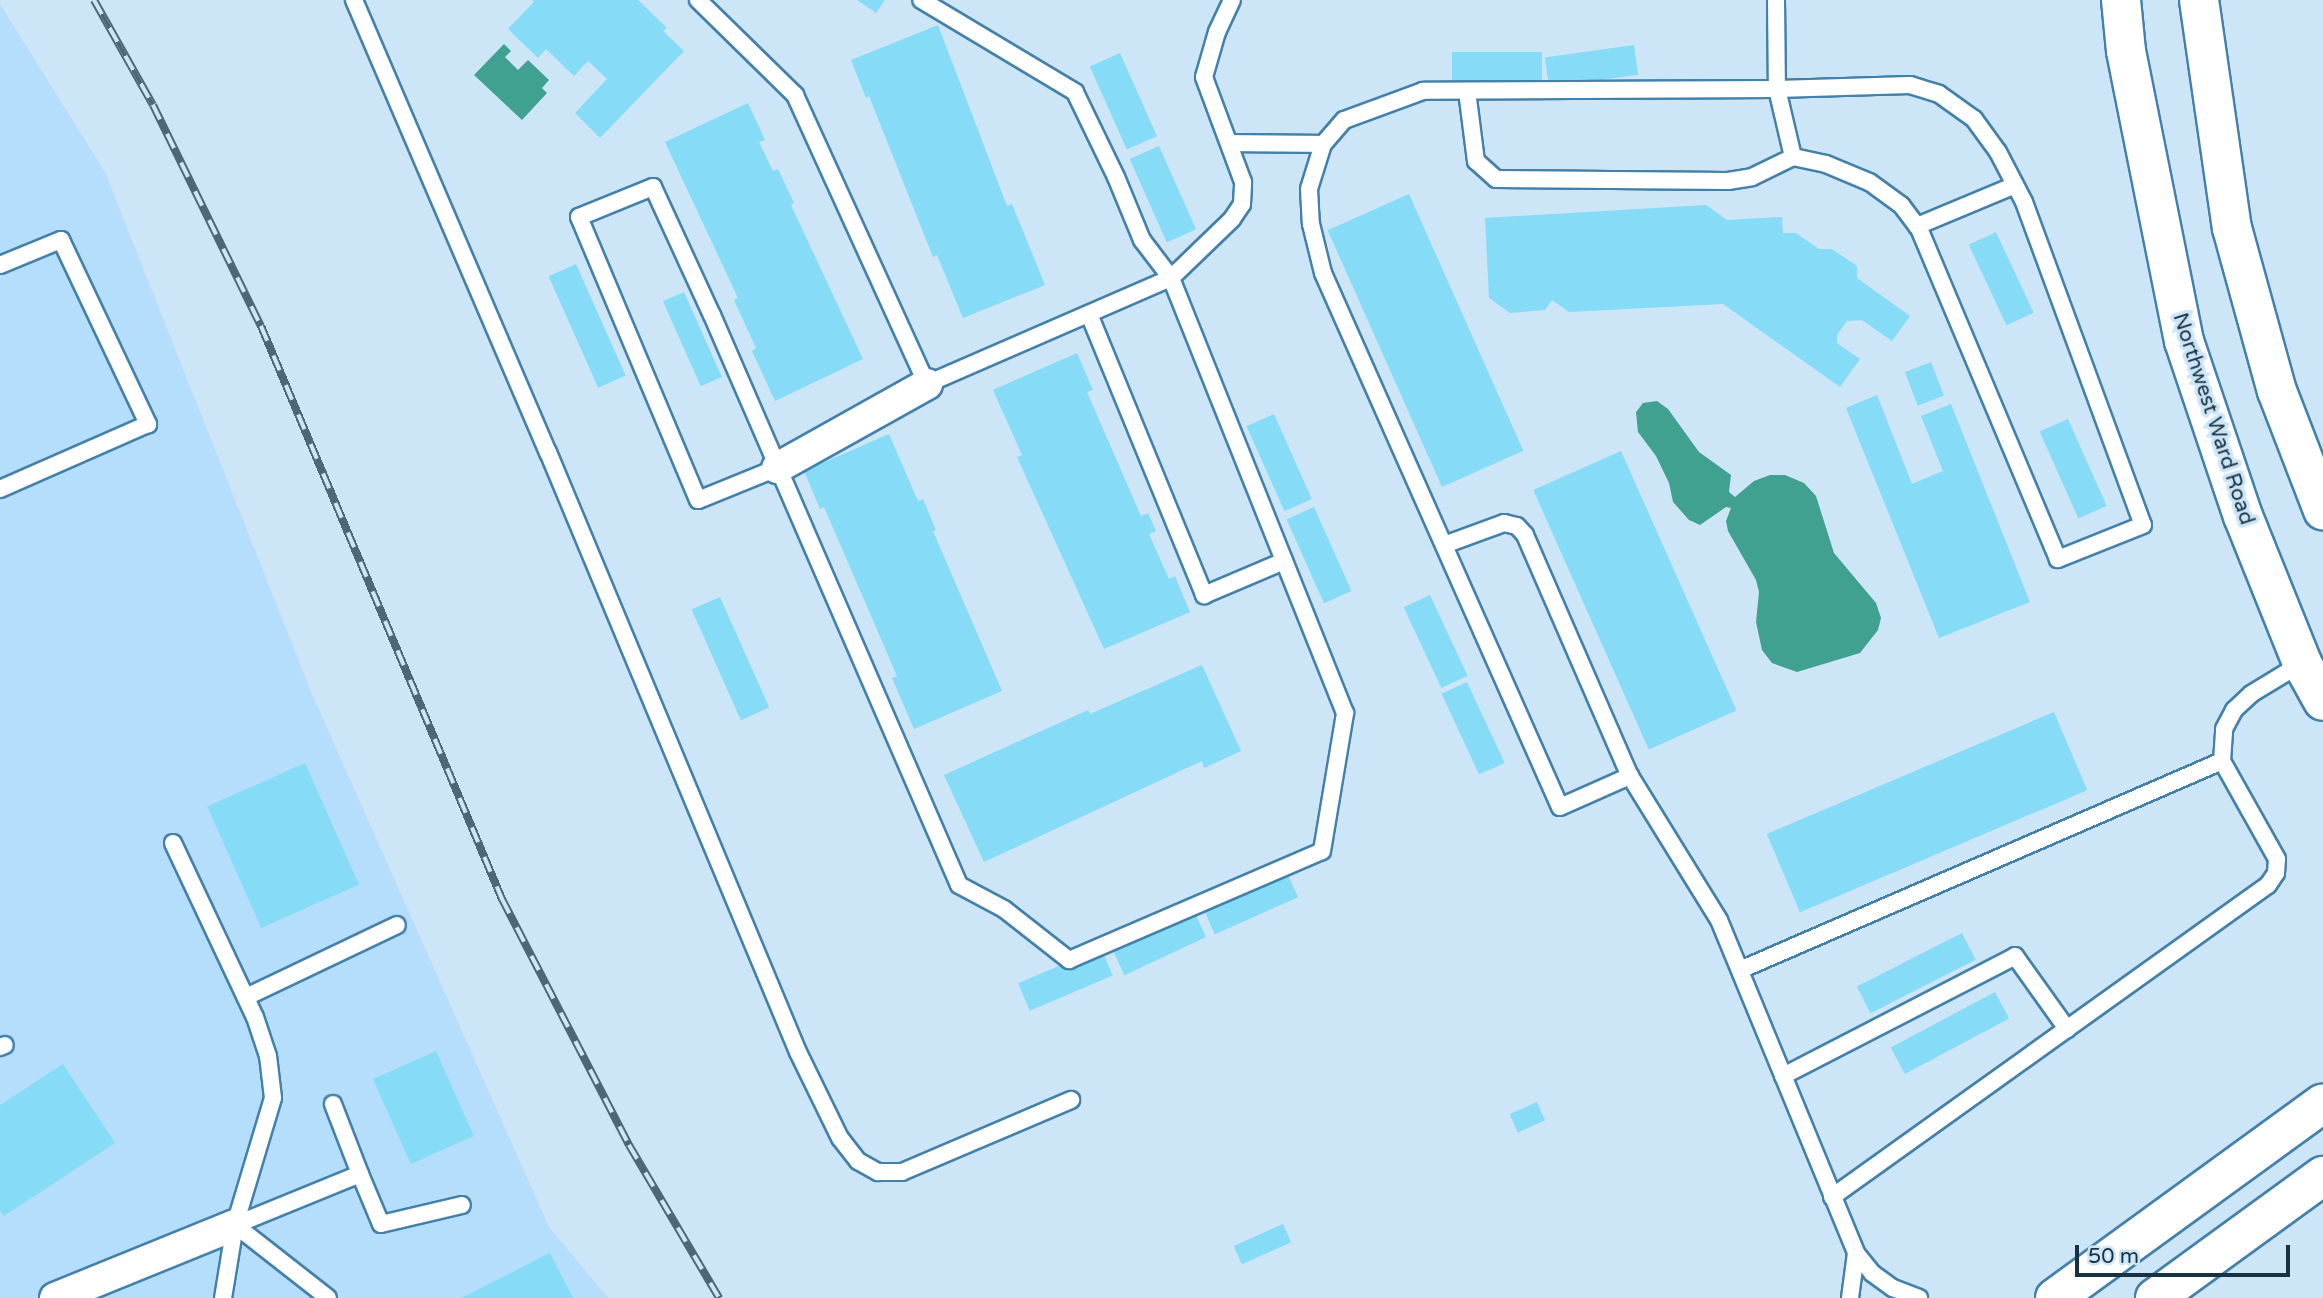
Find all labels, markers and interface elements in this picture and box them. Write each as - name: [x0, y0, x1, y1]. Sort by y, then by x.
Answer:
- street label: Northwest Ward Road: [2167, 310, 2259, 528]
- scale bar: [2078, 1232, 2293, 1276]
- text: 50 m: [2088, 1244, 2139, 1269]

